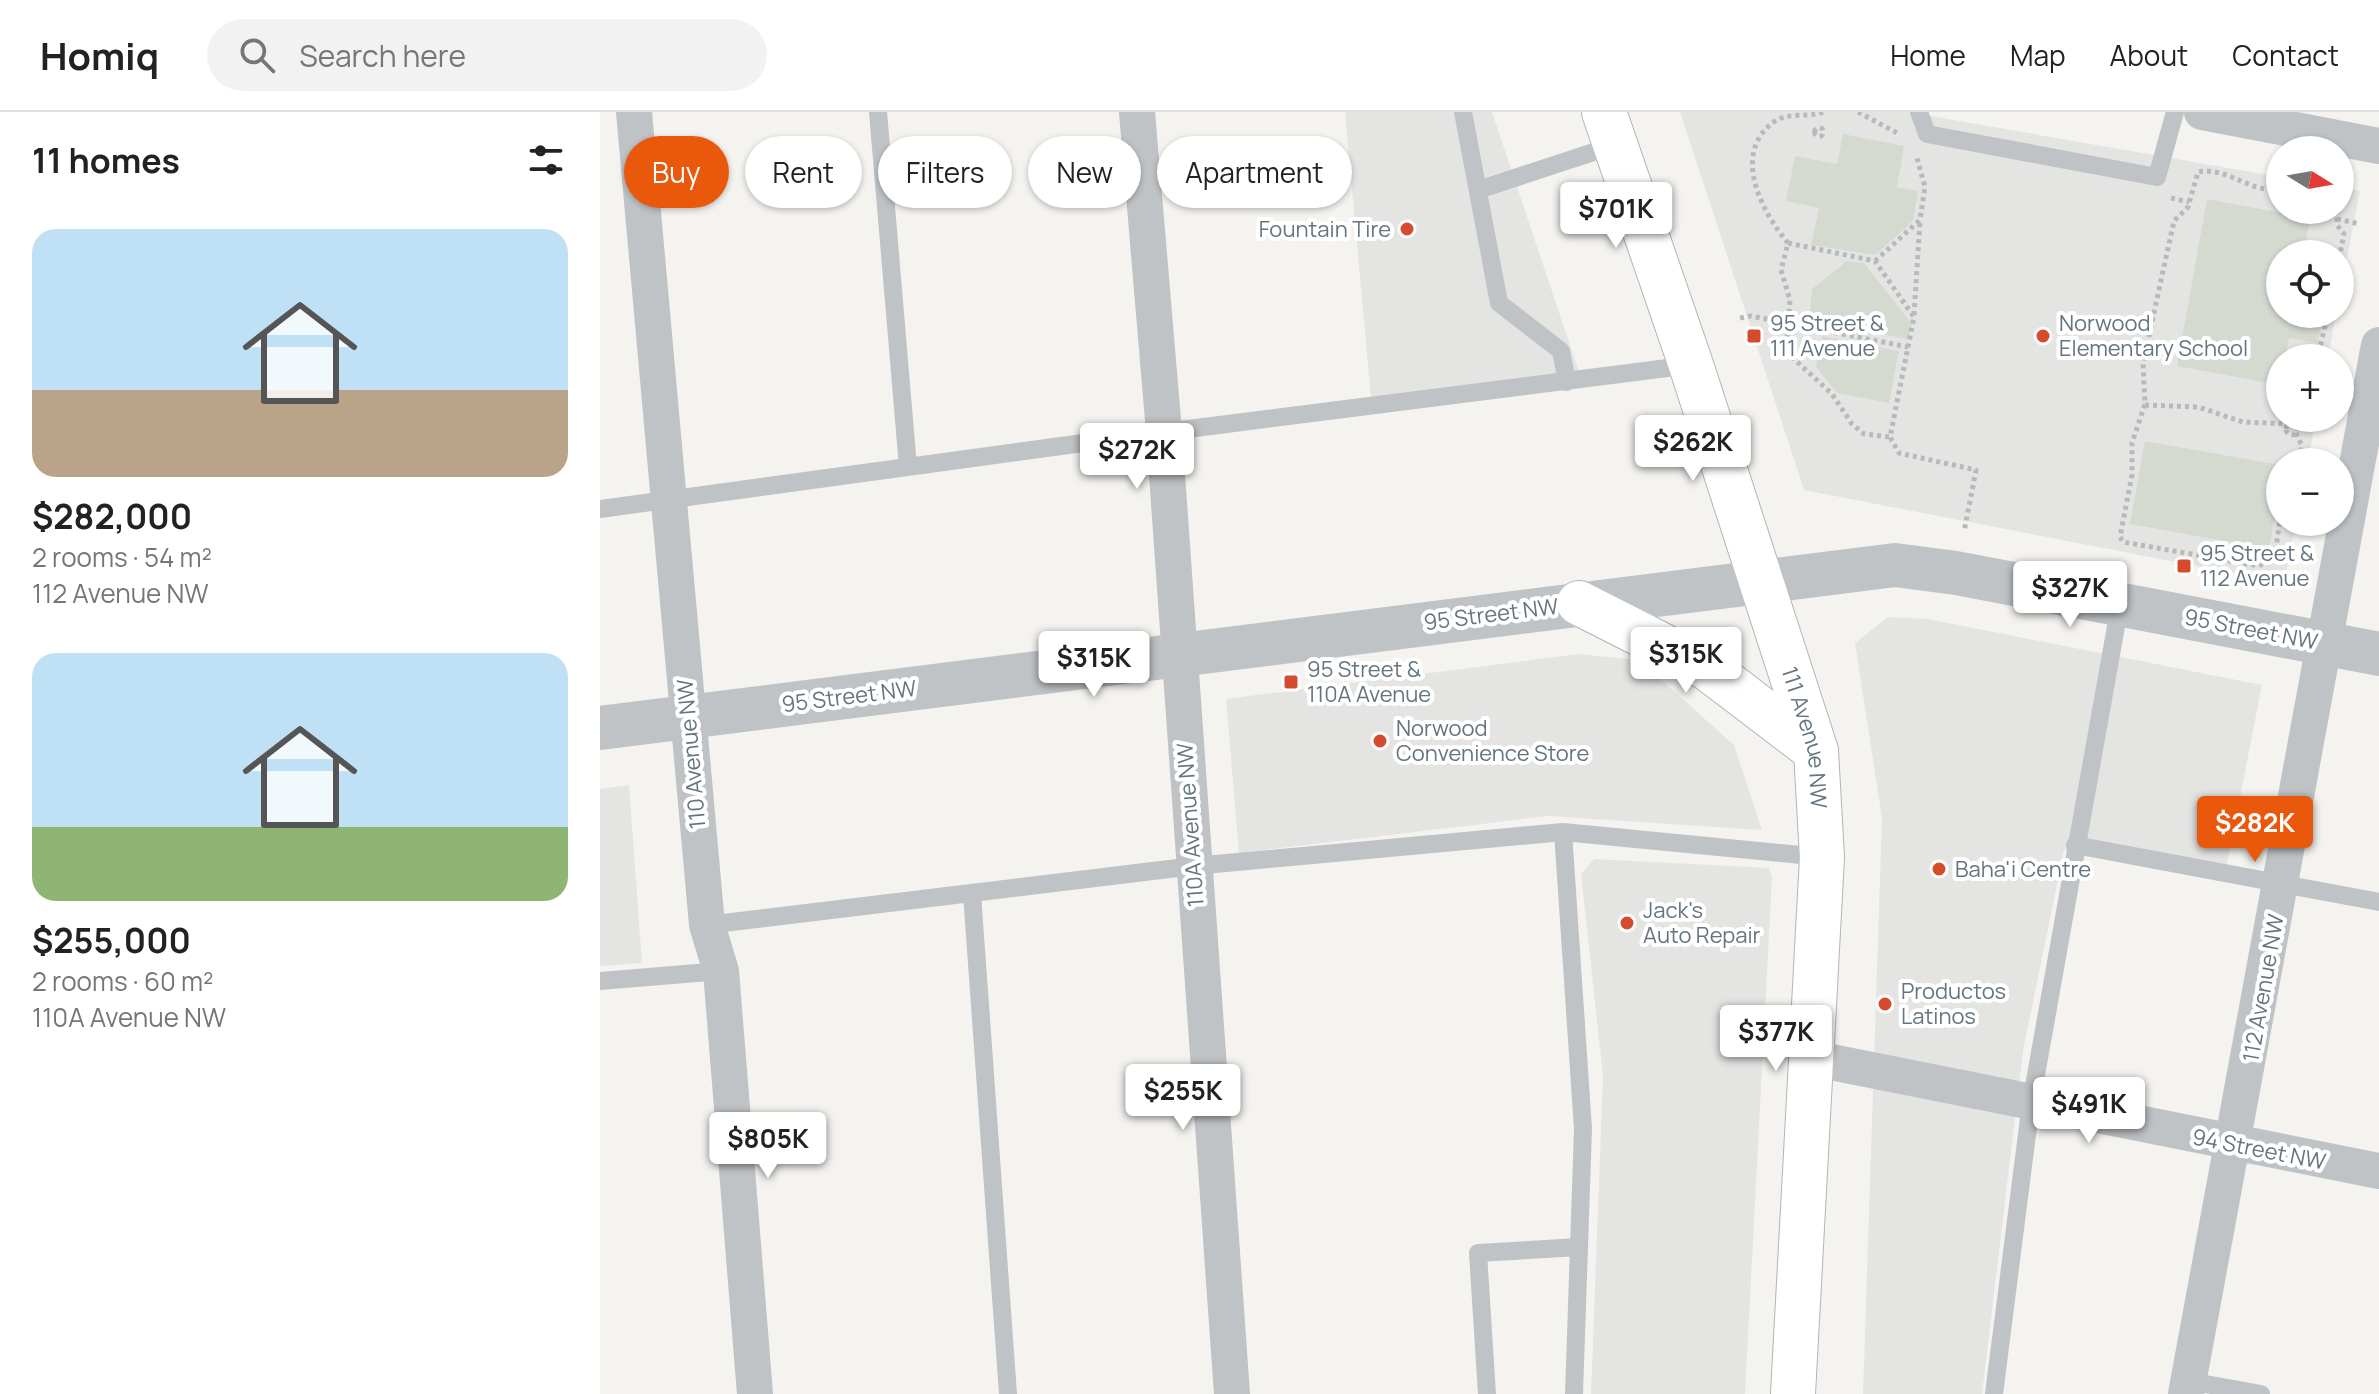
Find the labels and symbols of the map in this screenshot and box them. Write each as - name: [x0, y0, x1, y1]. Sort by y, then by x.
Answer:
- north arrow: [2266, 136, 2354, 224]
- pin: $701K: [1560, 182, 1672, 250]
- place label: Fountain Tire: [1259, 214, 1391, 244]
- marker: Fountain Tire: [1398, 220, 1416, 238]
- place label: 95 Street & 111 Avenue: [1770, 308, 1885, 363]
- place label: Norwood Elementary School: [2059, 308, 2248, 363]
- marker: 95 Street & 111 Avenue: [1745, 327, 1763, 345]
- marker: Norwood Elementary School: [2034, 327, 2052, 345]
- pin: $262K: [1637, 415, 1749, 483]
- pin: $272K: [1081, 423, 1193, 491]
- place label: 95 Street & 112 Avenue: [2200, 538, 2315, 593]
- marker: 95 Street & 112 Avenue: [2175, 557, 2193, 575]
- pin: $327K: [2014, 561, 2126, 629]
- street label: 95 Street NW: [1422, 591, 1560, 637]
- street label: 95 Street NW: [2182, 601, 2321, 657]
- pin: $315K: [1630, 627, 1742, 695]
- pin: $315K: [1038, 631, 1150, 699]
- place label: 95 Street & 110A Avenue: [1307, 654, 1431, 709]
- street label: 111 Avenue NW: [1775, 663, 1834, 810]
- street label: 95 Street NW: [780, 673, 918, 719]
- marker: 95 Street & 110A Avenue: [1282, 673, 1300, 691]
- street label: 110 Avenue NW: [669, 677, 712, 830]
- place label: Norwood Convenience Store: [1396, 713, 1590, 768]
- marker: Norwood Convenience Store: [1371, 732, 1389, 750]
- street label: 110A Avenue NW: [1169, 742, 1211, 908]
- pin: $282K: [2199, 796, 2311, 864]
- place label: Baha'i Centre: [1955, 854, 2091, 884]
- marker: Baha'i Centre: [1930, 860, 1948, 878]
- place label: Jack's Auto Repair: [1643, 895, 1761, 950]
- street label: 112 Avenue NW: [2235, 911, 2291, 1064]
- marker: Jack's Auto Repair: [1618, 914, 1636, 932]
- place label: Productos Latinos: [1901, 976, 2006, 1031]
- marker: Productos Latinos: [1876, 995, 1894, 1013]
- pin: $377K: [1720, 1005, 1832, 1073]
- pin: $255K: [1127, 1064, 1239, 1132]
- pin: $491K: [2033, 1077, 2145, 1145]
- pin: $805K: [712, 1112, 824, 1180]
- street label: 94 Street NW: [2190, 1121, 2329, 1177]

